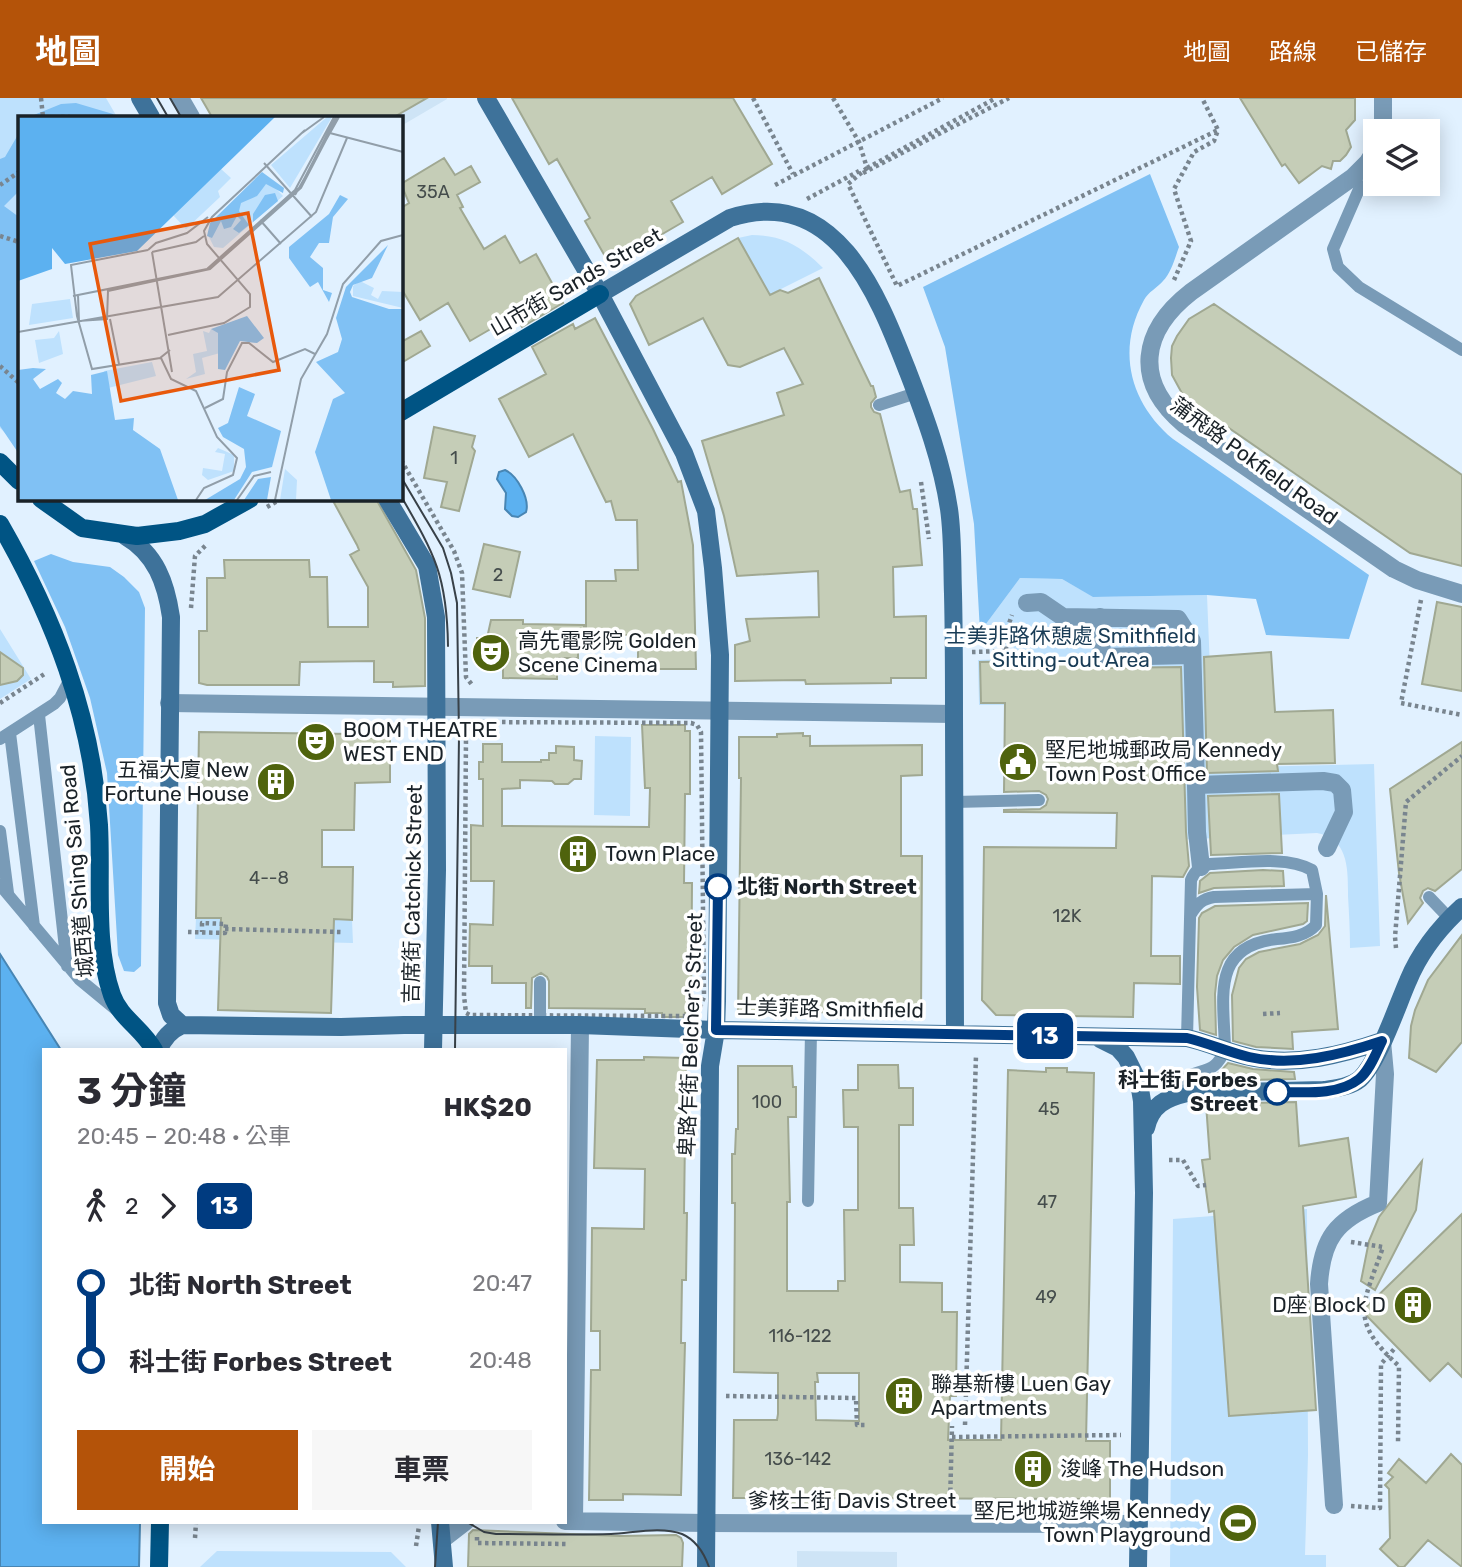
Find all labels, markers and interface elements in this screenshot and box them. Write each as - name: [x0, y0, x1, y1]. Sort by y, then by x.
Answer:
- text: 地圖: [35, 32, 101, 71]
- text: 地圖: [1183, 38, 1231, 66]
- text: 路線: [1269, 38, 1317, 66]
- text: 已儲存: [1355, 38, 1427, 66]
- inset map: [18, 116, 402, 500]
- map controls: [1363, 119, 1440, 196]
- button: layers: [1363, 119, 1440, 196]
- house number: 35A: [416, 181, 450, 203]
- street label: 山市街 Sands Street: [485, 222, 666, 341]
- street label: 蒲飛路 Pokfield Road: [1166, 392, 1343, 530]
- house number: 1: [450, 447, 458, 469]
- house number: 2: [493, 564, 503, 586]
- park label: 士美非路休憩處 Smithfield Sitting-out Area: [946, 623, 1196, 672]
- place label: 高先電影院 Golden Scene Cinema: [518, 628, 697, 677]
- theatre icon: 高先電影院 Golden Scene Cinema: [470, 632, 512, 674]
- place label: BOOM THEATRE WEST END: [343, 717, 498, 766]
- theatre icon: BOOM THEATRE WEST END: [295, 721, 337, 763]
- place label: 堅尼地城郵政局 Kennedy Town Post Office: [1045, 737, 1283, 786]
- public building icon: 堅尼地城郵政局 Kennedy Town Post Office: [997, 741, 1039, 783]
- place label: 五福大廈 New Fortune House: [104, 757, 249, 806]
- building icon: 五福大廈 New Fortune House: [255, 761, 297, 803]
- street label: 城西道 Shing Sai Road: [55, 763, 98, 979]
- street label: 吉席街 Catchick Street: [398, 784, 427, 1004]
- building icon: Town Place: [557, 833, 599, 875]
- place label: Town Place: [605, 841, 715, 866]
- house number: 4--8: [249, 867, 289, 889]
- marker: 北街 North Street: [705, 874, 731, 900]
- place label: 北街 North Street: [737, 874, 917, 899]
- house number: 12K: [1052, 905, 1082, 927]
- street label: 卑路乍街 Belcher's Street: [674, 912, 707, 1158]
- street label: 士美菲路 Smithfield: [736, 994, 924, 1023]
- line badge: 13: [1014, 1013, 1076, 1059]
- text: 13: [1031, 1022, 1059, 1050]
- place label: 科士街 Forbes Street: [1118, 1067, 1258, 1116]
- text: 3 分鐘: [77, 1068, 186, 1114]
- marker: 科士街 Forbes Street: [1264, 1079, 1290, 1105]
- house number: 100: [752, 1091, 782, 1113]
- text: HK$20: [443, 1092, 532, 1123]
- house number: 45: [1038, 1098, 1060, 1120]
- text: 20:45 – 20:48 · 公車: [77, 1122, 291, 1150]
- icon: walk: [77, 1187, 115, 1225]
- icon: forward: [149, 1187, 187, 1225]
- house number: 47: [1037, 1191, 1057, 1213]
- text: 2: [125, 1192, 139, 1220]
- text: 13: [211, 1192, 238, 1220]
- text: 20:47: [472, 1269, 532, 1297]
- text: 北街 North Street: [129, 1270, 352, 1301]
- building icon: D座 Block D: [1392, 1284, 1434, 1326]
- house number: 49: [1035, 1286, 1057, 1308]
- place label: D座 Block D: [1272, 1292, 1386, 1317]
- house number: 116-122: [768, 1325, 832, 1347]
- text: 20:48: [469, 1346, 532, 1374]
- text: 科士街 Forbes Street: [129, 1347, 392, 1378]
- place label: 聯基新樓 Luen Gay Apartments: [931, 1371, 1112, 1420]
- building icon: 聯基新樓 Luen Gay Apartments: [883, 1375, 925, 1417]
- button: 開始: [77, 1430, 298, 1510]
- button: 車票: [312, 1430, 532, 1510]
- house number: 136-142: [765, 1448, 831, 1470]
- building icon: 浚峰 The Hudson: [1012, 1448, 1054, 1490]
- place label: 浚峰 The Hudson: [1060, 1456, 1224, 1481]
- street label: 爹核士街 Davis Street: [748, 1488, 956, 1513]
- place label: 堅尼地城遊樂場 Kennedy Town Playground: [974, 1498, 1211, 1547]
- sports icon: 堅尼地城遊樂場 Kennedy Town Playground: [1217, 1502, 1259, 1544]

